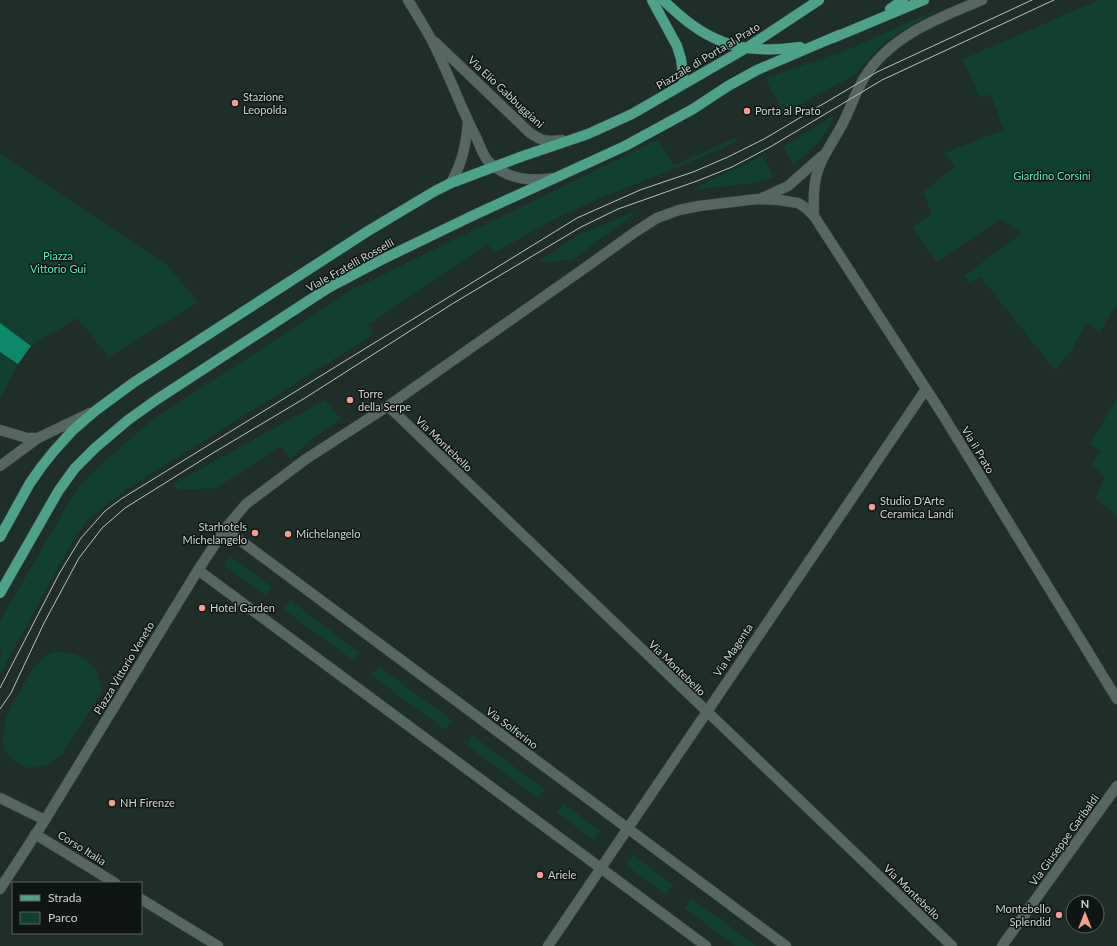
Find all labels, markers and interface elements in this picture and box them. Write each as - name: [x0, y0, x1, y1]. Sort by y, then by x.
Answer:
- street label: Piazzale di Porta al Prato: [654, 19, 762, 92]
- street label: Via Elio Gabbuggiani: [466, 53, 547, 130]
- place label: Stazione Leopolda: [243, 90, 287, 116]
- marker: Stazione Leopolda: [230, 98, 240, 108]
- place label: Porta al Prato: [755, 104, 821, 117]
- marker: Porta al Prato: [742, 106, 752, 116]
- park label: Giardino Corsini: [1013, 169, 1091, 182]
- street label: Viale Fratelli Rosselli: [304, 235, 396, 294]
- park label: Piazza Vittorio Gui: [30, 249, 86, 275]
- place label: Torre della Serpe: [358, 387, 411, 413]
- marker: Torre della Serpe: [345, 395, 355, 405]
- street label: Via Montebello: [413, 413, 475, 474]
- street label: Via il Prato: [959, 424, 997, 476]
- place label: Studio D'Arte Ceramica Landi: [880, 494, 954, 520]
- marker: Studio D'Arte Ceramica Landi: [867, 502, 877, 512]
- place label: Starhotels Michelangelo: [183, 520, 247, 546]
- place label: Michelangelo: [296, 527, 360, 540]
- marker: Starhotels Michelangelo: [250, 528, 260, 538]
- marker: Michelangelo: [283, 529, 293, 539]
- place label: Hotel Garden: [210, 601, 275, 614]
- marker: Hotel Garden: [197, 603, 207, 613]
- street label: Piazza Vittorio Veneto: [91, 619, 156, 717]
- street label: Via Magenta: [710, 621, 755, 679]
- street label: Via Montebello: [646, 637, 708, 698]
- street label: Via Solferino: [484, 704, 541, 751]
- street label: Via Giuseppe Garibaldi: [1026, 791, 1101, 888]
- place label: NH Firenze: [120, 796, 175, 809]
- marker: NH Firenze: [107, 798, 117, 808]
- street label: Corso Italia: [56, 828, 109, 867]
- street label: Via Montebello: [881, 861, 943, 922]
- place label: Ariele: [548, 868, 576, 881]
- marker: Ariele: [535, 870, 545, 880]
- legend: [12, 882, 142, 934]
- text: Strada: [48, 890, 81, 905]
- north arrow: [1065, 894, 1105, 934]
- text: N: [1081, 897, 1089, 910]
- place label: Montebello Splendid: [996, 902, 1051, 928]
- text: Parco: [48, 910, 78, 925]
- marker: Montebello Splendid: [1054, 910, 1064, 920]

